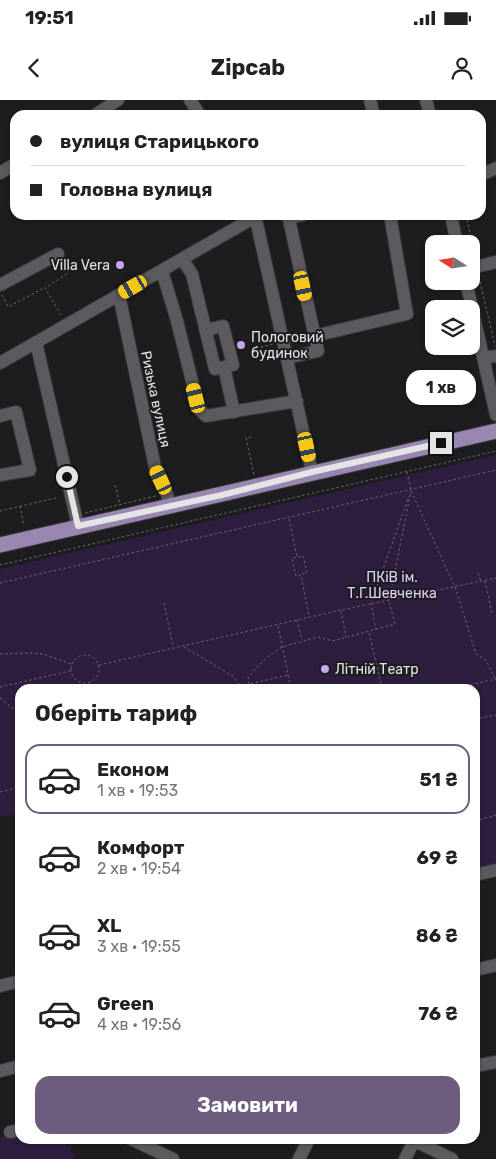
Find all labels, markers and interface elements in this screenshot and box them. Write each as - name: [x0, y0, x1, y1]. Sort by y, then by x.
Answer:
- text: 19:51: [25, 6, 74, 29]
- icon: back: [20, 54, 48, 82]
- text: Zipcab: [211, 54, 285, 81]
- icon: person: [448, 54, 476, 82]
- text: вулиця Старицького: [60, 130, 259, 153]
- text: Головна вулиця: [60, 178, 213, 201]
- north arrow: [425, 235, 480, 290]
- map controls: [425, 235, 480, 355]
- place label: Villa Vera: [51, 257, 110, 274]
- marker: Villa Vera: [114, 259, 126, 271]
- car: [292, 270, 313, 302]
- car: [116, 273, 149, 301]
- button: layers: [425, 300, 480, 355]
- place label: Пологовий будинок: [251, 329, 324, 362]
- marker: Пологовий будинок: [235, 339, 247, 351]
- street label: Ризька вулиця: [137, 349, 174, 449]
- callout: 1 хв: [406, 370, 476, 406]
- text: 1 хв: [426, 378, 456, 397]
- car: [185, 382, 206, 414]
- car: [296, 431, 317, 463]
- route end: [430, 432, 452, 454]
- car: [147, 463, 174, 497]
- route start: [56, 466, 78, 488]
- park label: ПКіВ ім. Т.Г.Шевченка: [347, 569, 437, 602]
- place label: Літній Театр: [335, 661, 418, 678]
- marker: Літній Театр: [319, 663, 331, 675]
- text: Оберіть тариф: [35, 700, 197, 727]
- icon: car: [37, 757, 82, 802]
- text: Економ: [97, 758, 169, 781]
- text: 51 ₴: [419, 768, 458, 791]
- text: 1 хв · 19:53: [97, 781, 178, 800]
- icon: car: [37, 835, 82, 880]
- text: Комфорт: [97, 836, 184, 859]
- text: 69 ₴: [417, 846, 458, 869]
- text: 2 хв · 19:54: [97, 859, 181, 878]
- icon: car: [37, 913, 82, 958]
- text: XL: [97, 914, 121, 937]
- text: 86 ₴: [416, 924, 458, 947]
- text: 3 хв · 19:55: [97, 937, 181, 956]
- icon: car: [37, 991, 82, 1036]
- text: Green: [97, 992, 154, 1015]
- text: 76 ₴: [418, 1002, 458, 1025]
- text: 4 хв · 19:56: [97, 1015, 181, 1034]
- button: Замовити: [35, 1076, 460, 1134]

